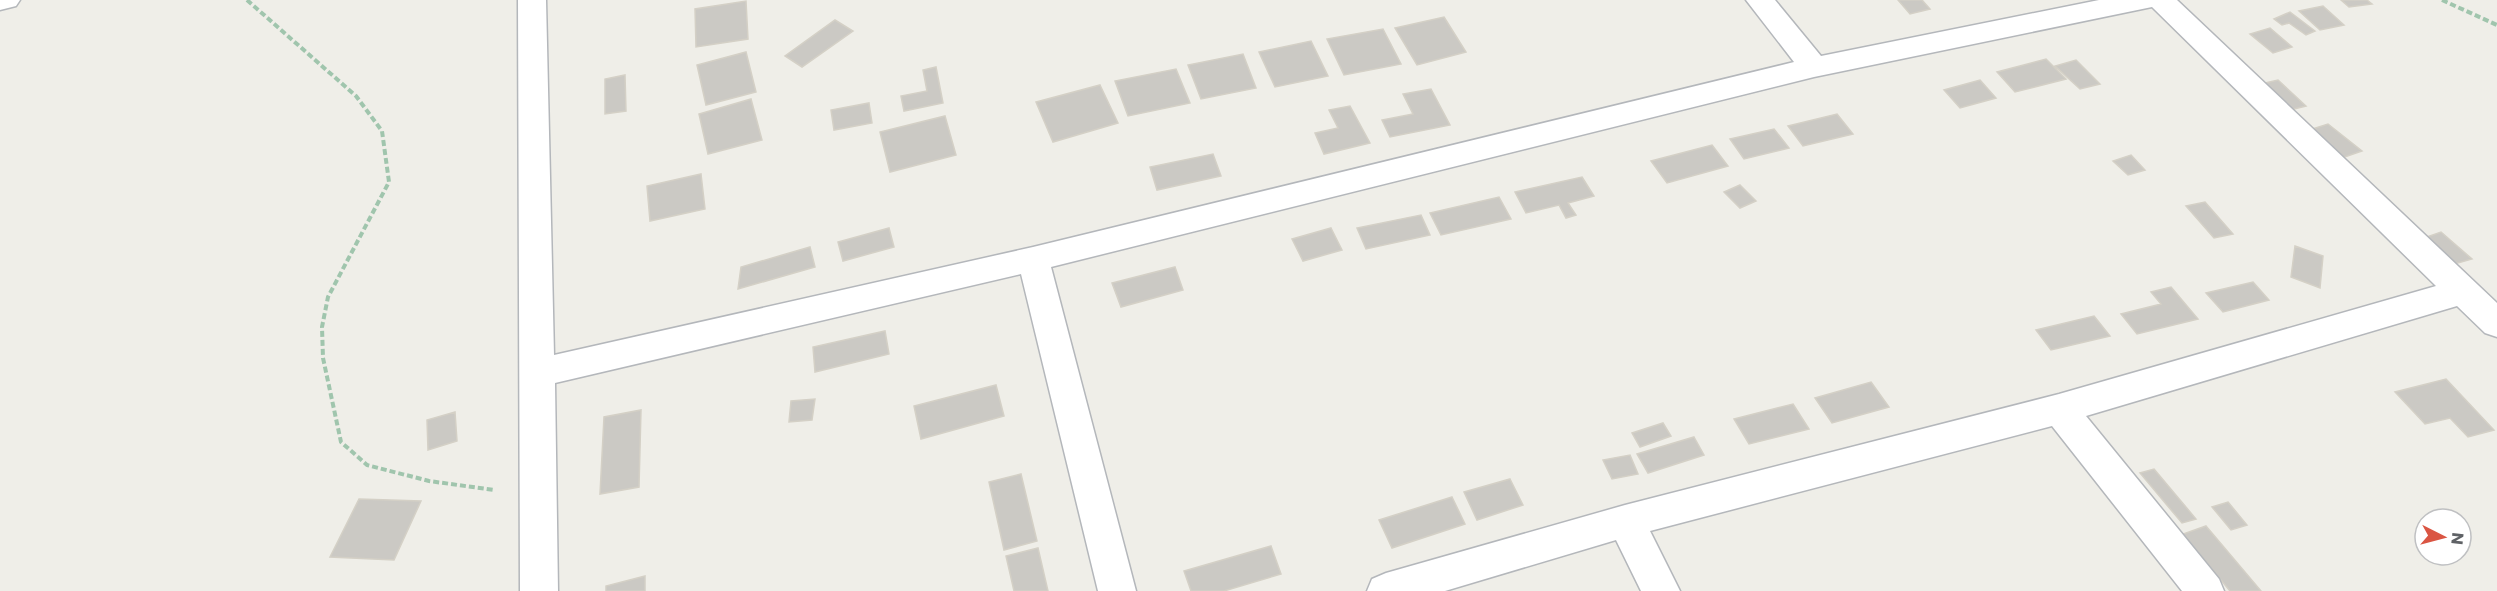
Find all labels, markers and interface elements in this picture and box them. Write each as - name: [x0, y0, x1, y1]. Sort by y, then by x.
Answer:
- north arrow: [2413, 507, 2473, 567]
- text: N: [2445, 531, 2469, 546]

